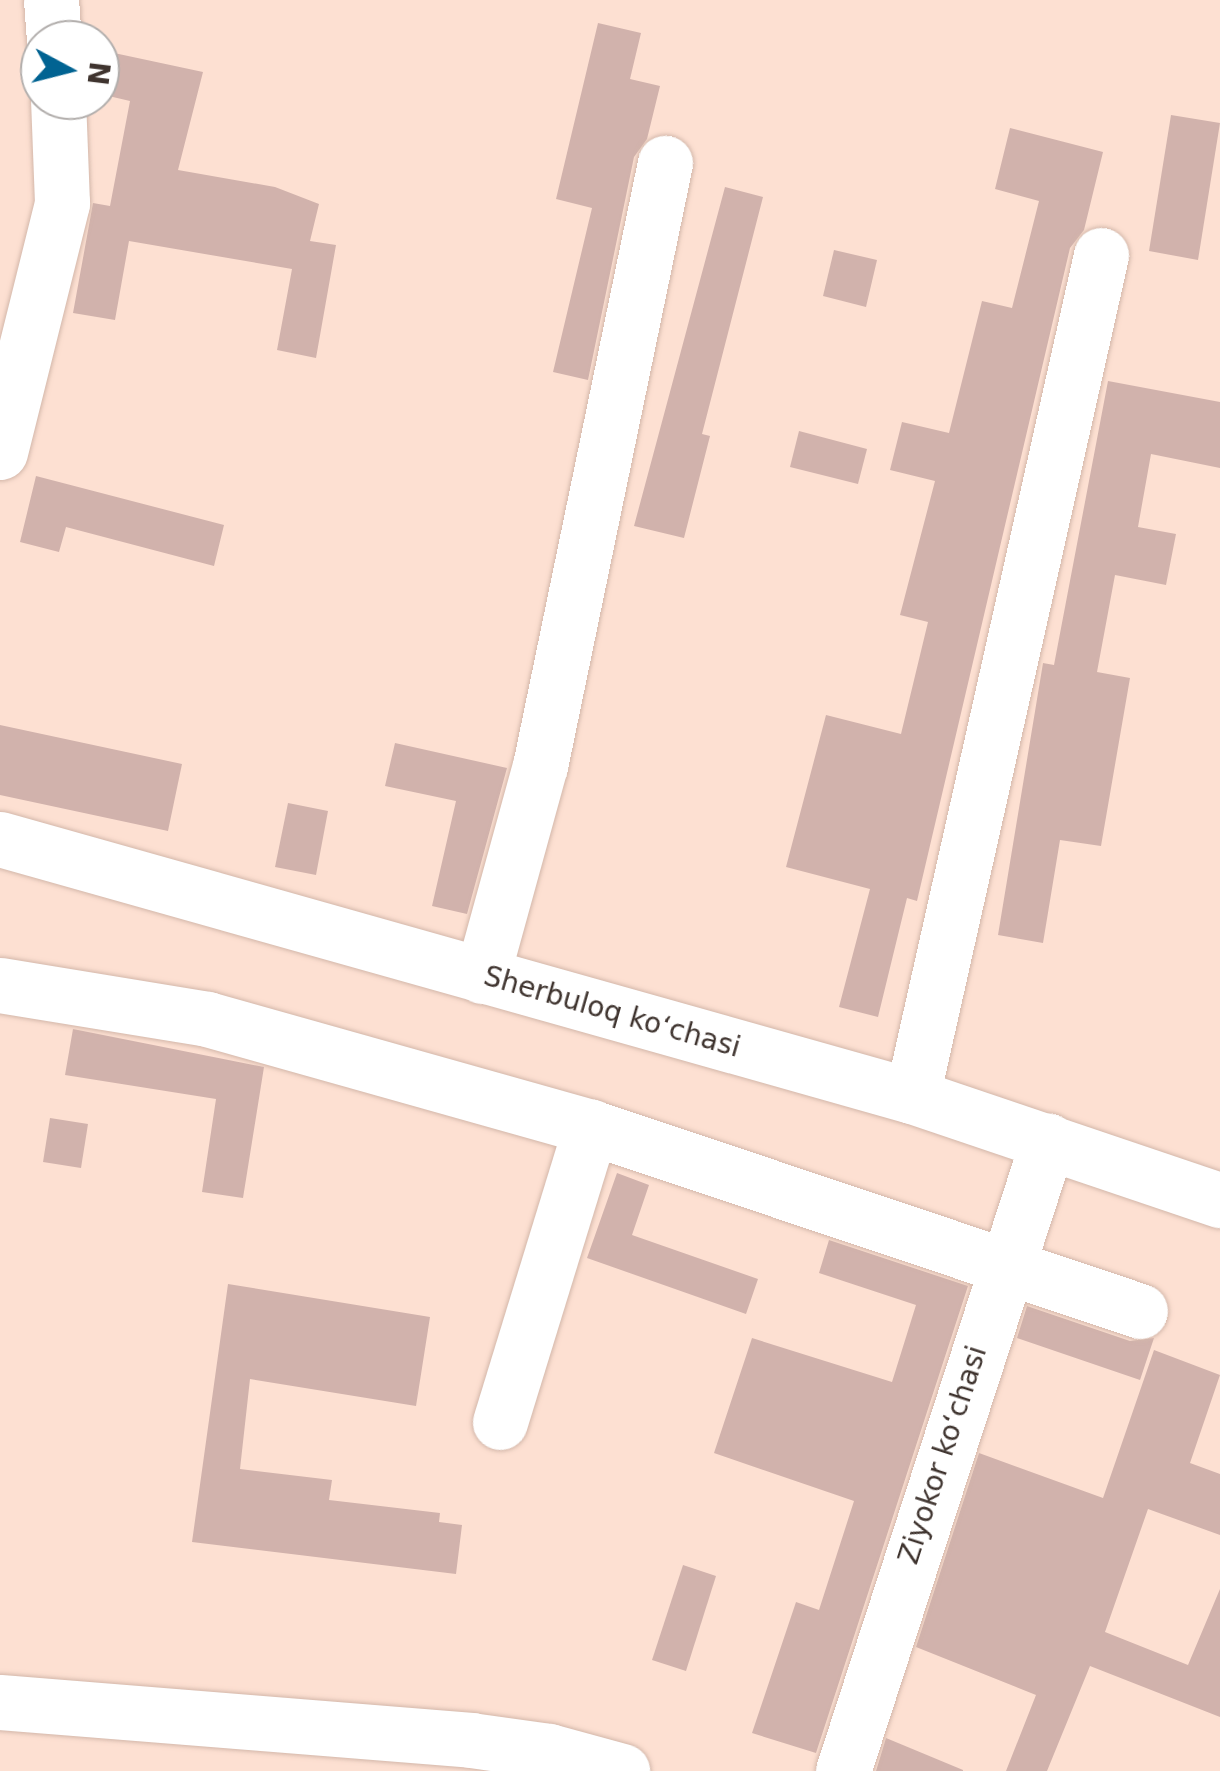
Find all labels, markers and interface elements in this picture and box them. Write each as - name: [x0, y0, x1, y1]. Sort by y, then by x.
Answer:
- north arrow: [20, 20, 120, 120]
- text: N: [80, 60, 116, 87]
- street label: Sherbuloq koʻchasi: [480, 959, 744, 1065]
- street label: Ziyokor koʻchasi: [892, 1342, 994, 1568]

